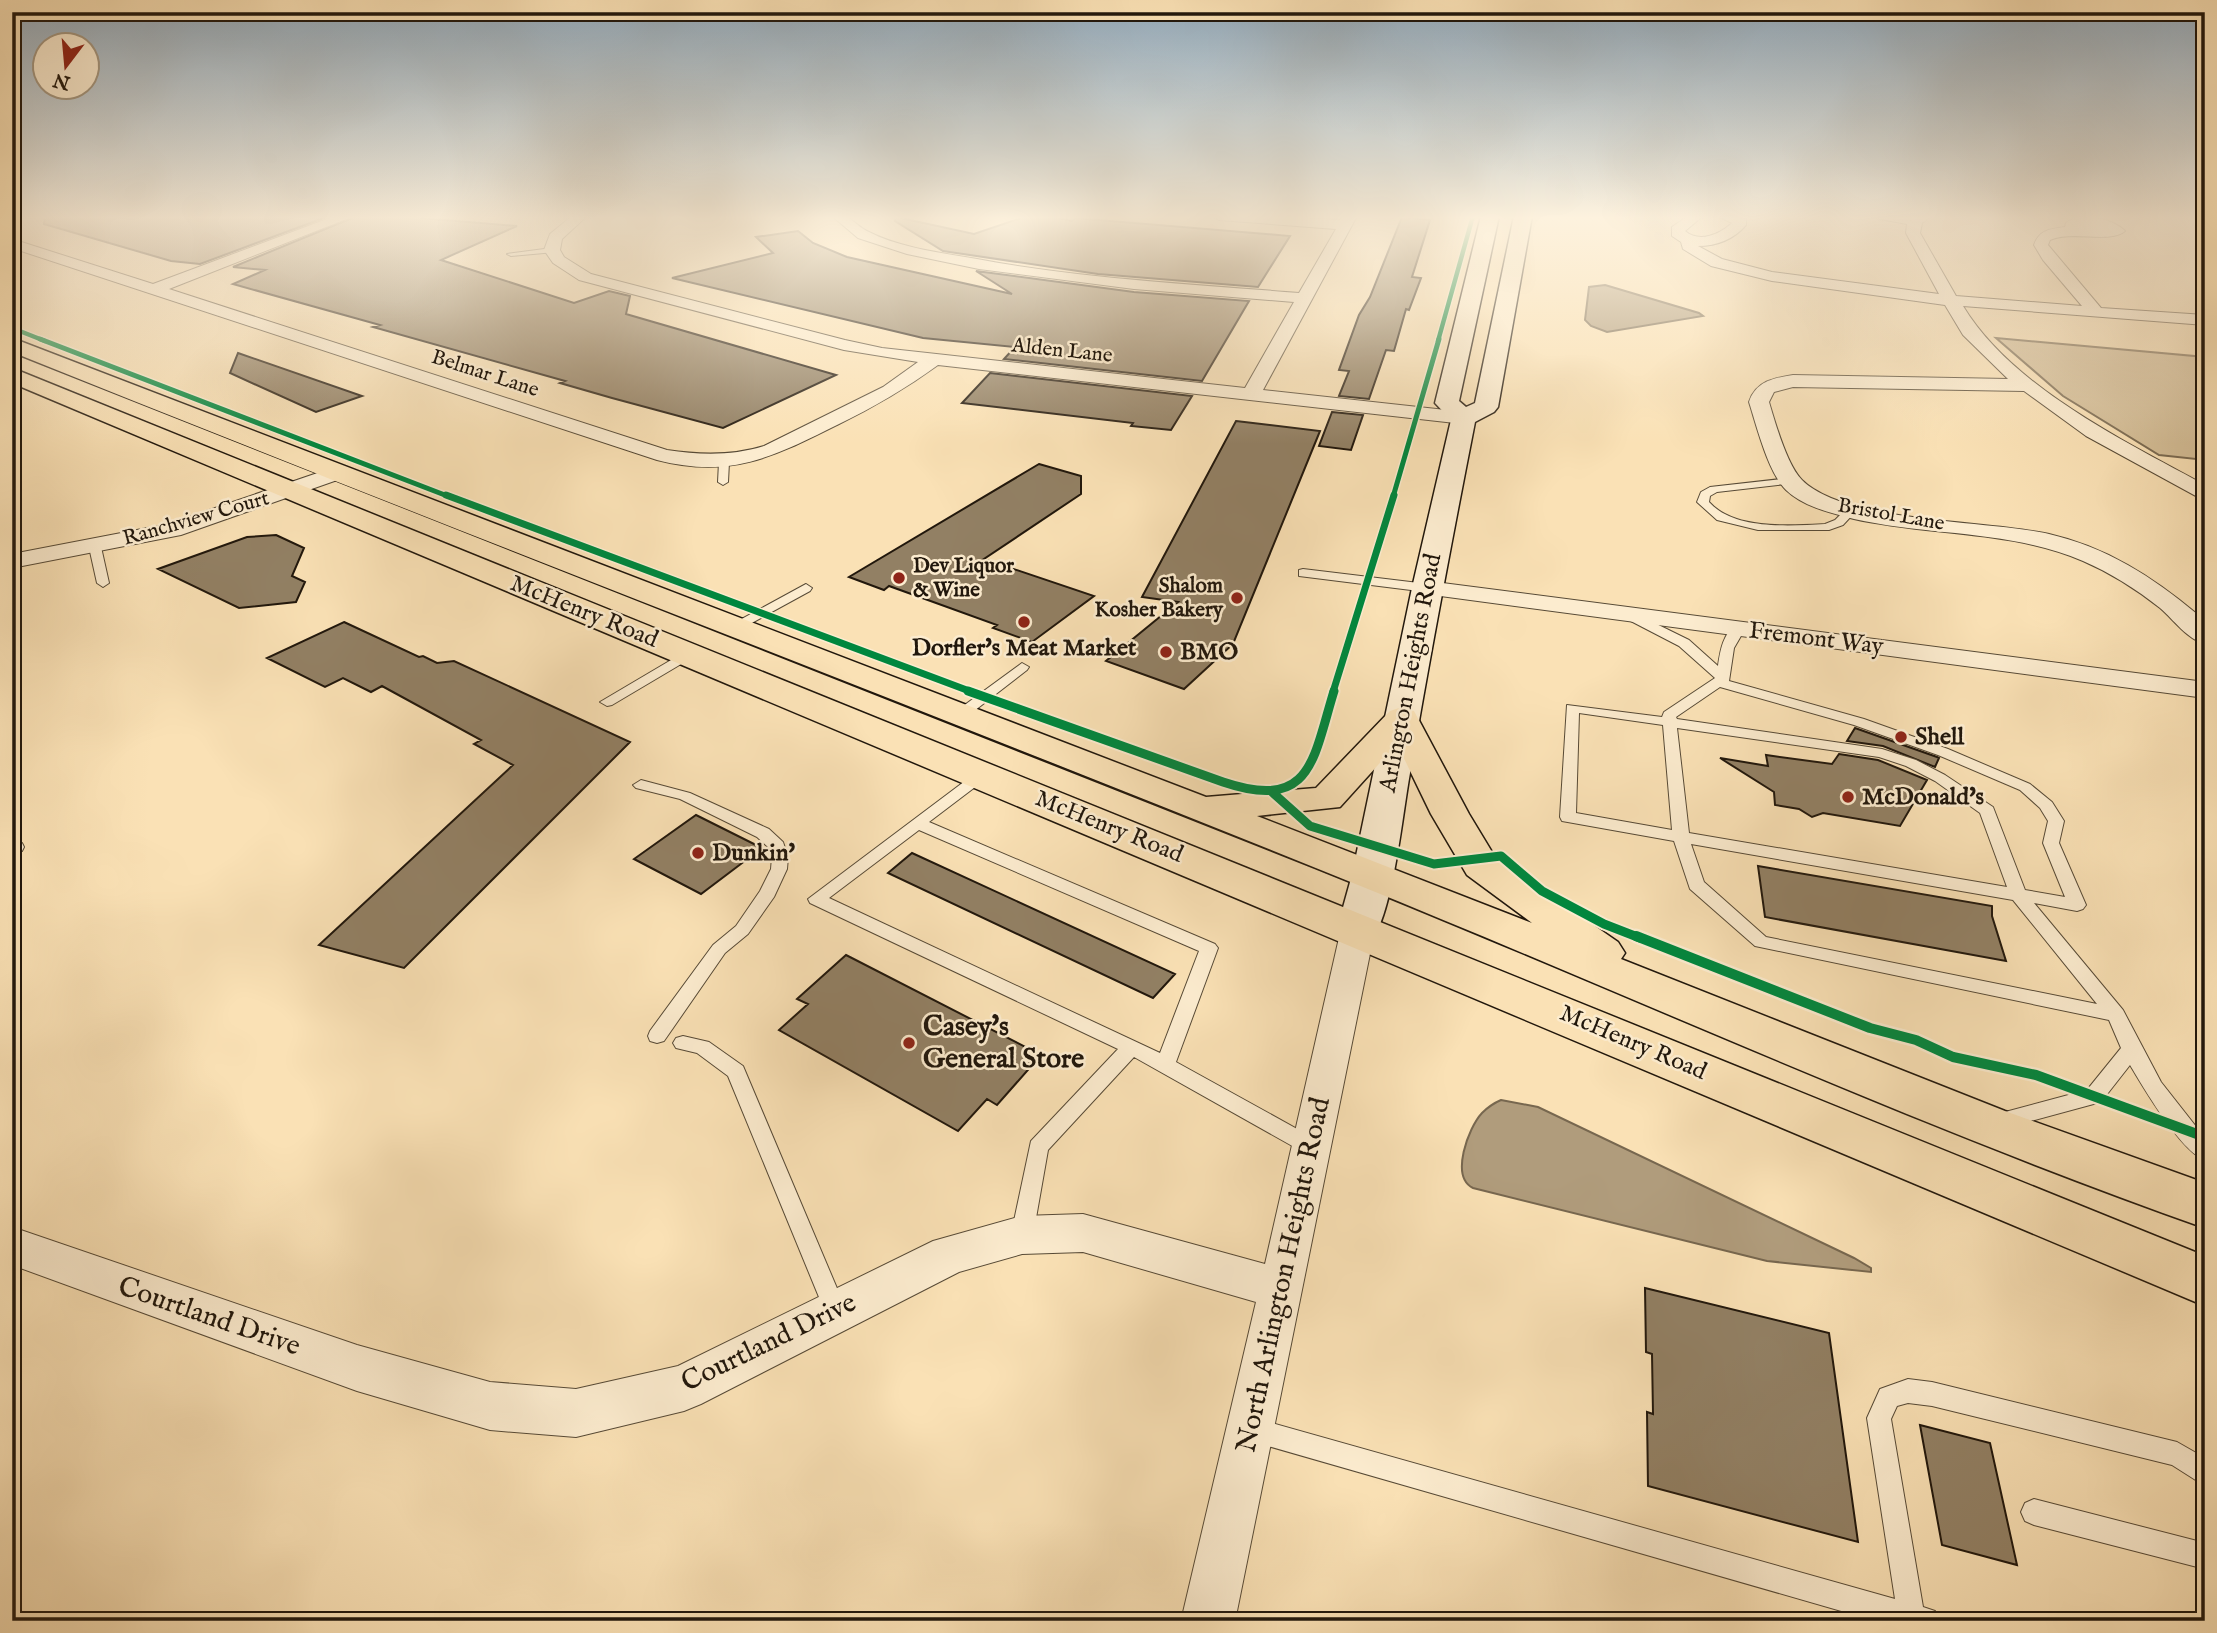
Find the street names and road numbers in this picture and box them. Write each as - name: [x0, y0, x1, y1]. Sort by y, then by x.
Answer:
- street label: Alden Lane: [1009, 332, 1114, 370]
- street label: Belmar Lane: [428, 344, 543, 404]
- street label: Ranchview Court: [120, 485, 272, 553]
- street label: Bristol Lane: [1835, 492, 1947, 538]
- street label: Arlington Heights Road: [1372, 551, 1449, 796]
- street label: McHenry Road: [505, 568, 663, 656]
- street label: Fremont Way: [1747, 615, 1885, 663]
- street label: McHenry Road: [1030, 783, 1188, 871]
- street label: McHenry Road: [1555, 998, 1711, 1088]
- street label: North Arlington Heights Road: [1229, 1094, 1339, 1456]
- street label: Courtland Drive: [113, 1269, 305, 1365]
- street label: Courtland Drive: [676, 1285, 862, 1400]

